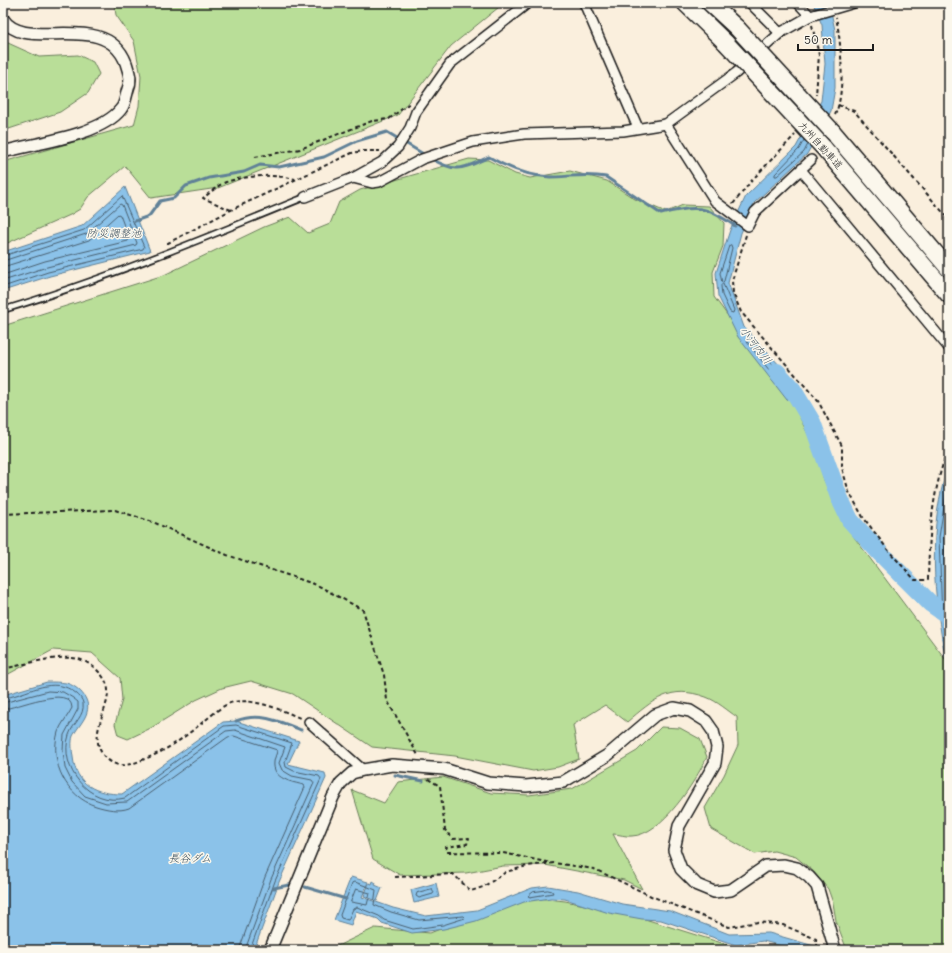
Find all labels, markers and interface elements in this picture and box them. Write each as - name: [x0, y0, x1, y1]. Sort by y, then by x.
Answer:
- scale bar: [798, 26, 873, 52]
- text: 50 m: [804, 32, 833, 47]
- street label: 九州自動車道: [796, 119, 846, 172]
- water label: 防災調整池: [87, 226, 142, 240]
- water label: 小河内川: [737, 323, 775, 367]
- water label: 長谷ダム: [168, 851, 212, 865]

